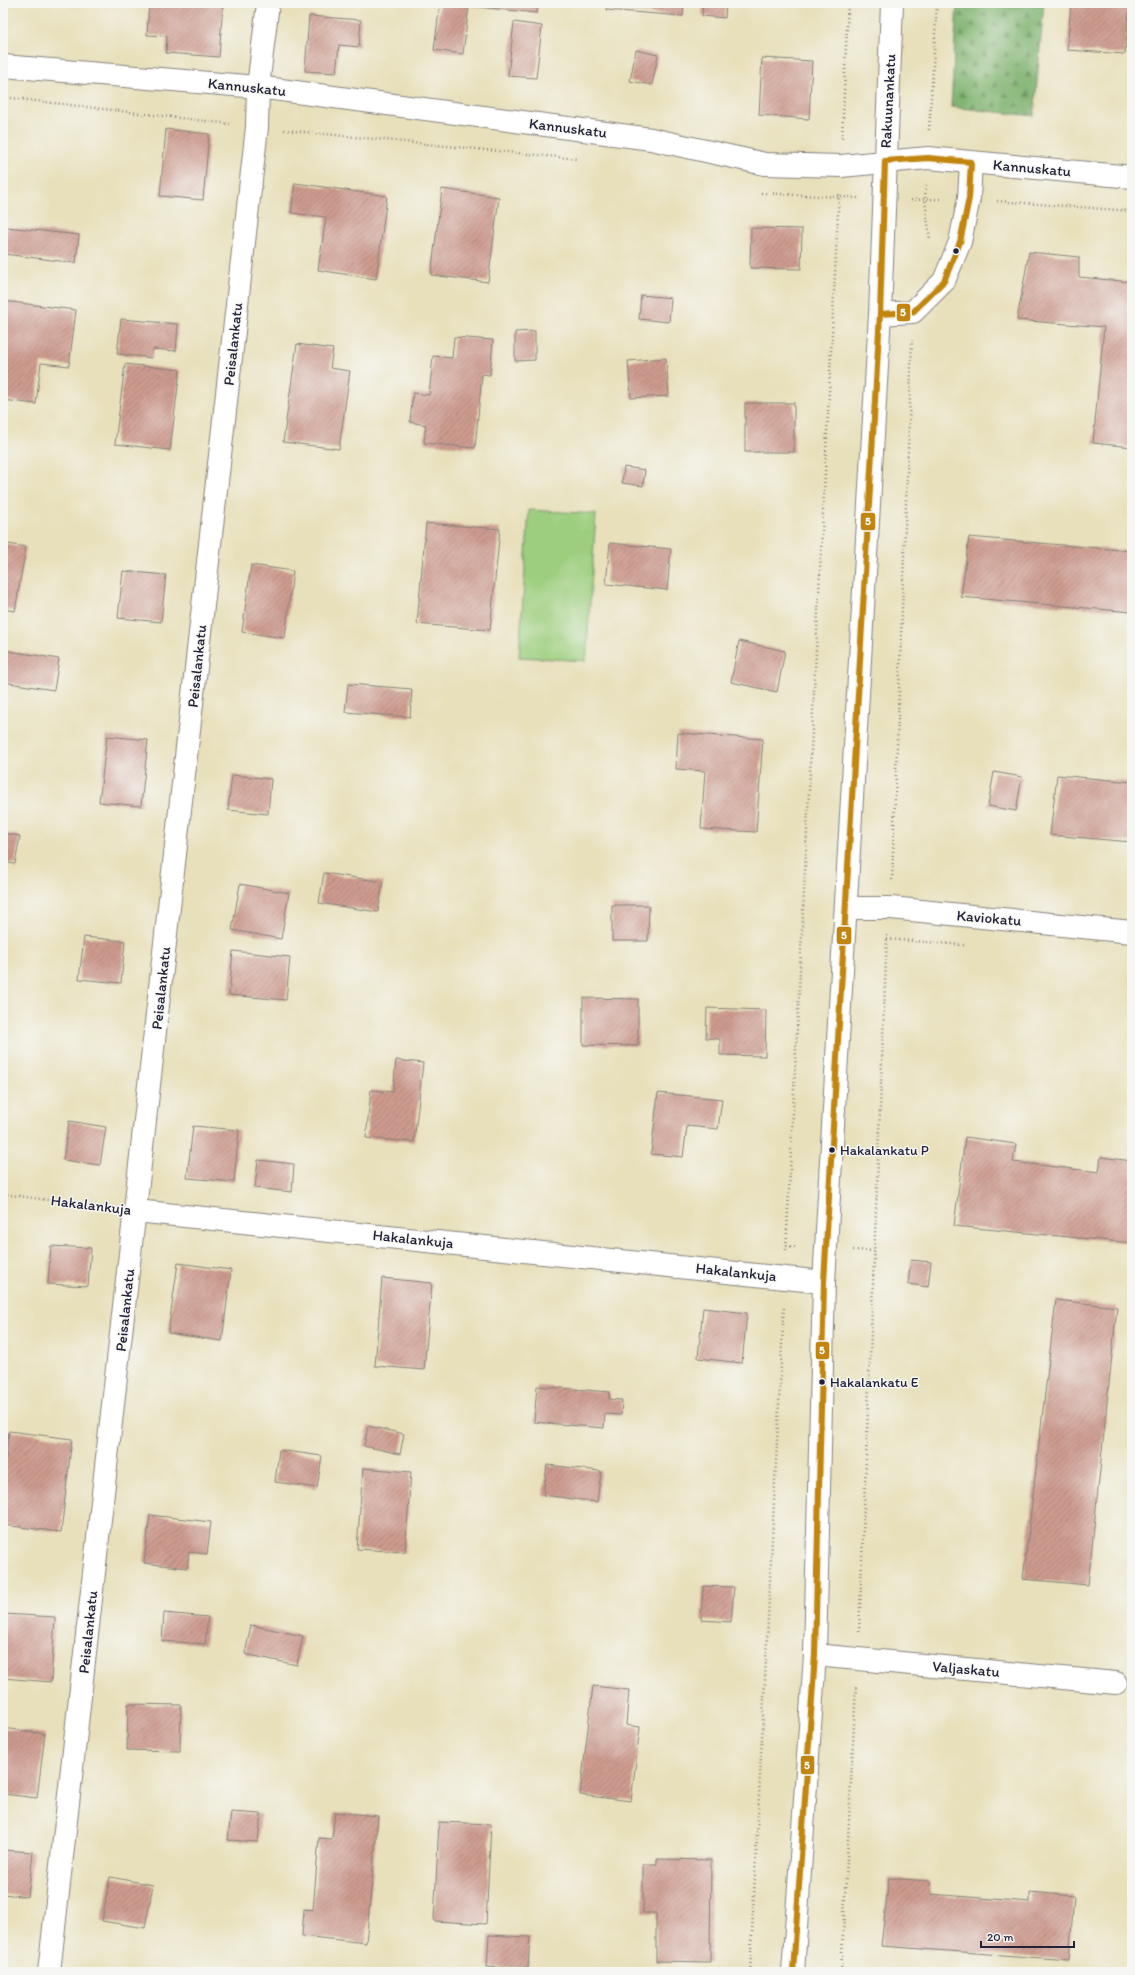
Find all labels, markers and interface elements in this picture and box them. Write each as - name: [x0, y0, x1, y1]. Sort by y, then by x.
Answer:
- street label: Rakuunankatu: [877, 53, 899, 149]
- street label: Kannuskatu: [207, 74, 287, 100]
- street label: Kannuskatu: [528, 114, 608, 142]
- street label: Kannuskatu: [992, 156, 1072, 180]
- unlabelled marker: [951, 246, 961, 256]
- street label: Peisalankatu: [220, 301, 246, 386]
- line badge: 5: [896, 303, 911, 322]
- text: 5: [900, 306, 906, 319]
- line badge: 5: [860, 512, 876, 531]
- text: 5: [865, 515, 871, 528]
- street label: Peisalankatu: [184, 623, 210, 708]
- street label: Kaviokatu: [956, 906, 1022, 930]
- line badge: 5: [836, 926, 852, 945]
- text: 5: [841, 929, 847, 942]
- street label: Peisalankatu: [148, 945, 174, 1030]
- place label: Hakalankatu P: [840, 1142, 929, 1159]
- marker: Hakalankatu P: [827, 1145, 837, 1155]
- street label: Hakalankuja: [50, 1191, 133, 1219]
- street label: Hakalankuja: [372, 1226, 455, 1252]
- street label: Hakalankuja: [695, 1259, 778, 1285]
- street label: Peisalankatu: [112, 1267, 138, 1352]
- line badge: 5: [815, 1341, 830, 1360]
- text: 5: [819, 1344, 825, 1357]
- place label: Hakalankatu E: [830, 1374, 919, 1391]
- marker: Hakalankatu E: [817, 1377, 827, 1387]
- street label: Peisalankatu: [75, 1589, 101, 1674]
- street label: Valjaskatu: [932, 1657, 1000, 1681]
- line badge: 5: [800, 1755, 815, 1775]
- text: 5: [804, 1759, 810, 1772]
- scale bar: [981, 1923, 1074, 1949]
- text: 20 m: [987, 1930, 1014, 1944]

